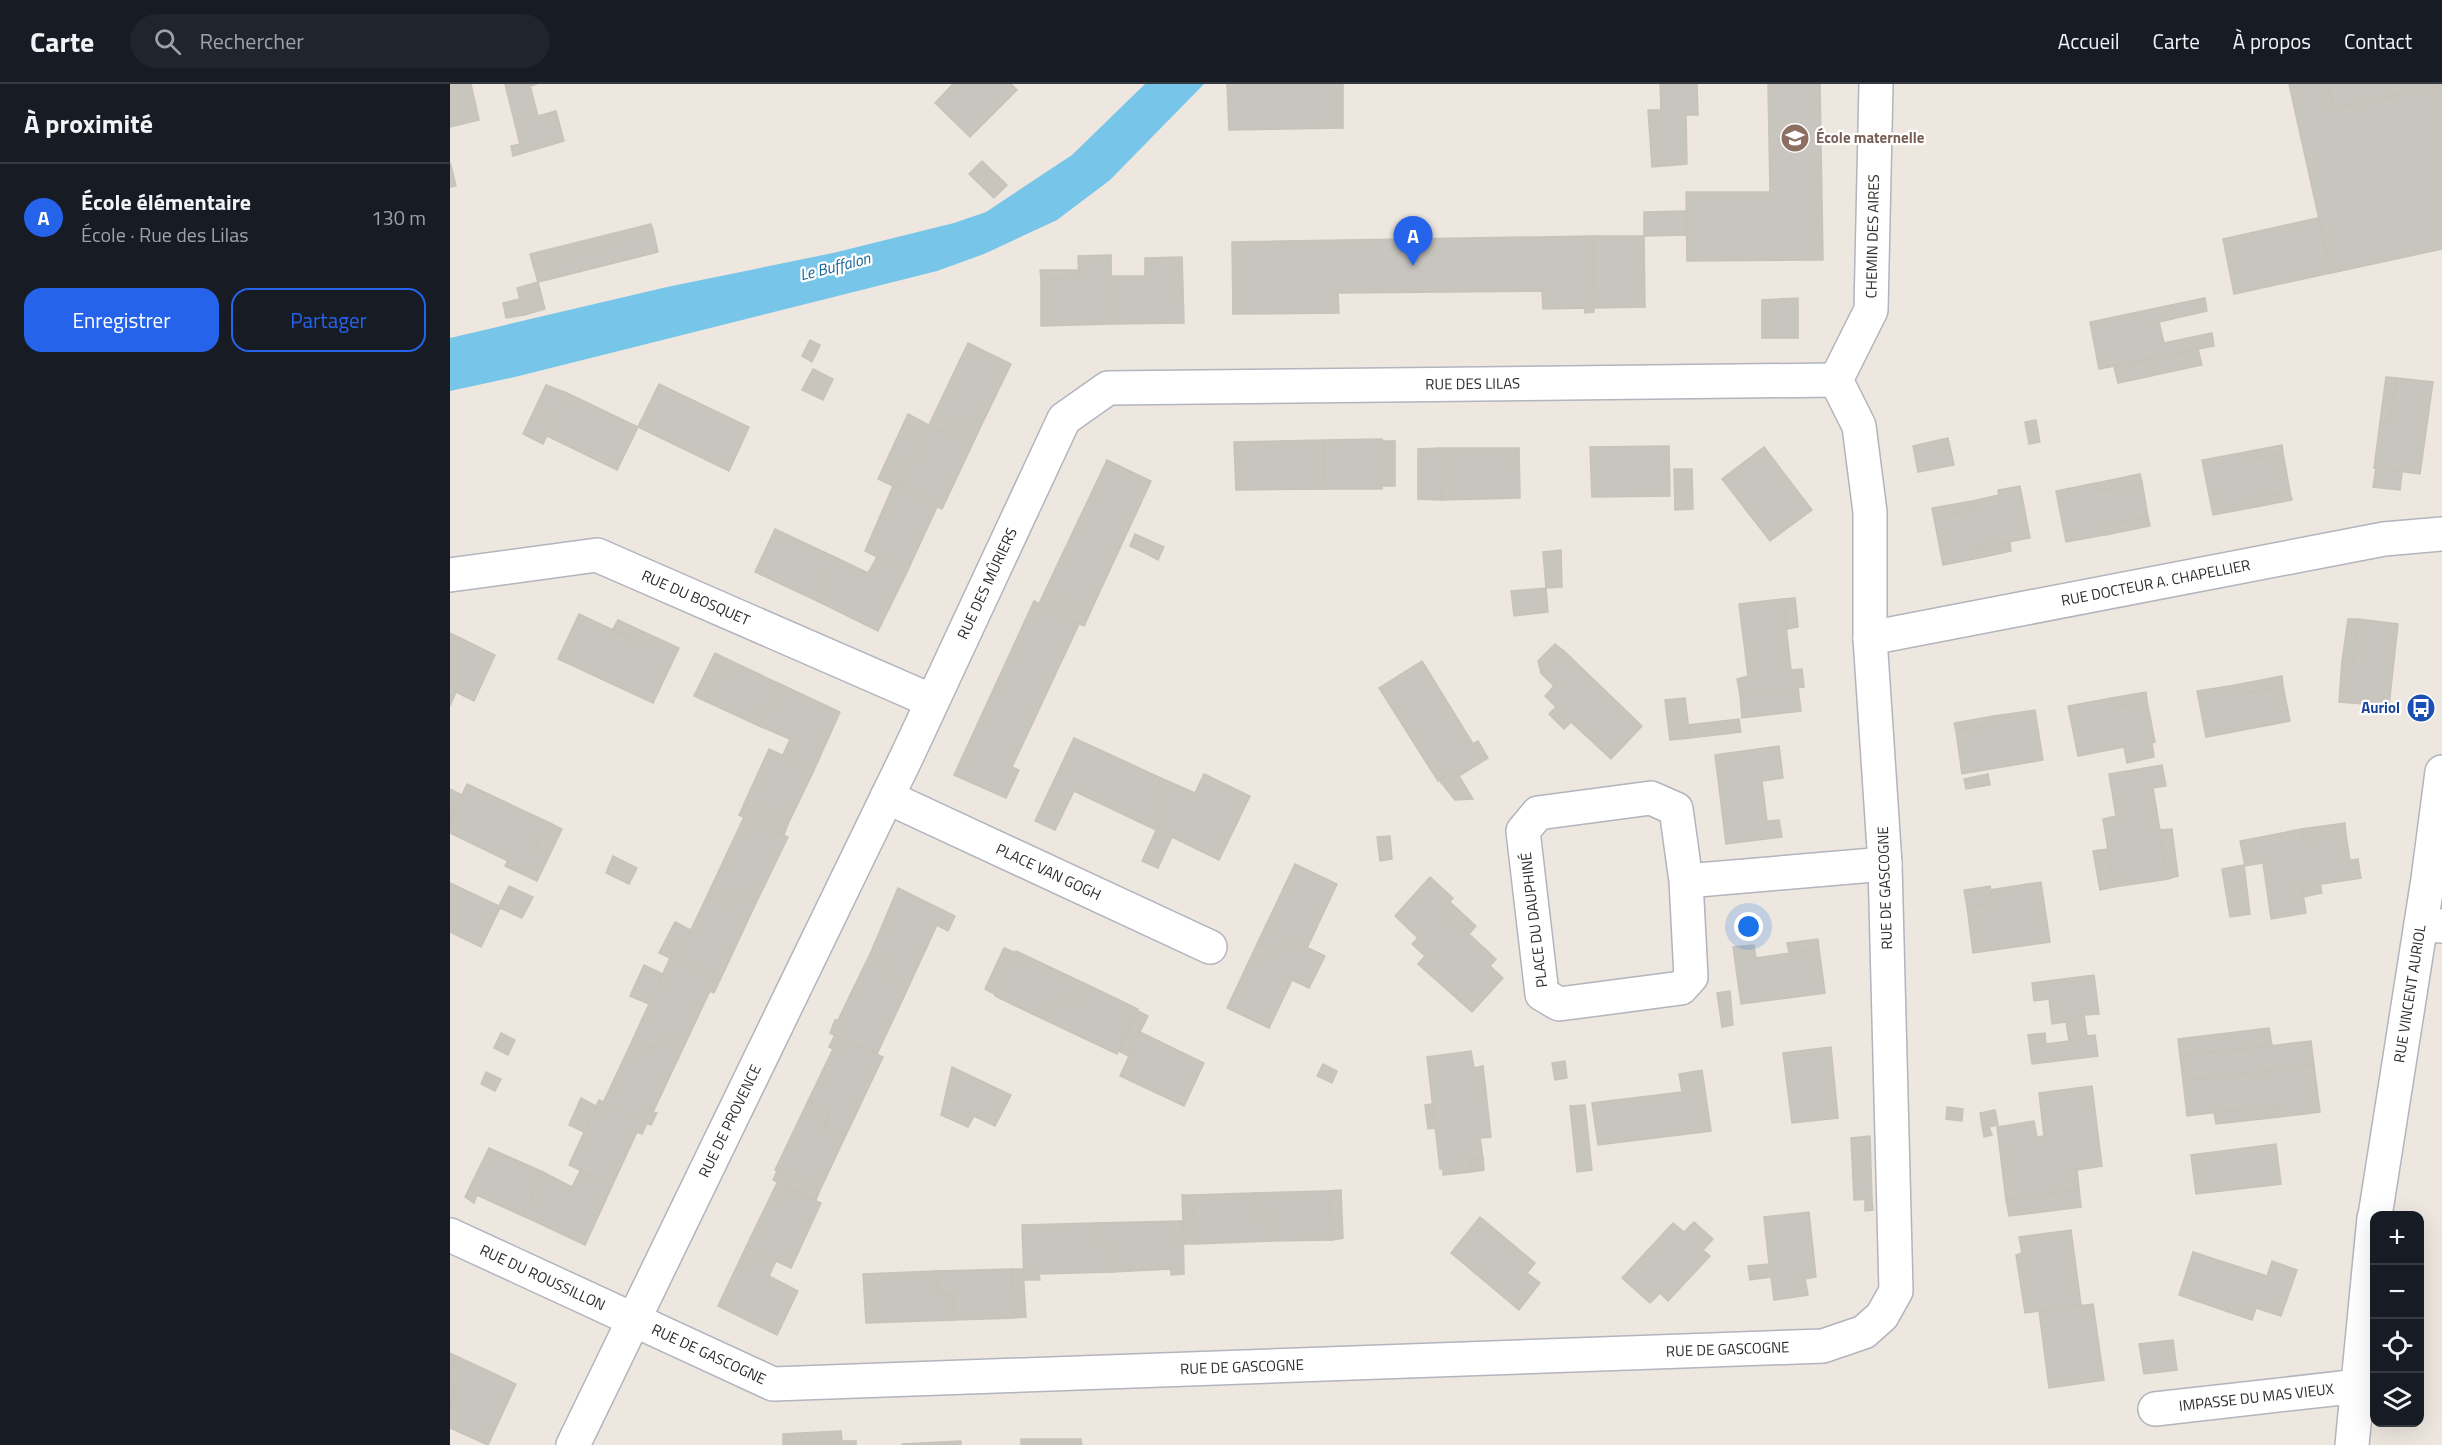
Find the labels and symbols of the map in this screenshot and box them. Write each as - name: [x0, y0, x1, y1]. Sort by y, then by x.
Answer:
- school or university icon: École maternelle: [1779, 122, 1811, 154]
- place label: École maternelle: [1816, 126, 1925, 149]
- street label: CHEMIN DES AIRES: [1859, 174, 1885, 299]
- pin: A: [1394, 216, 1432, 266]
- water label: Le Buffalon: [797, 245, 874, 286]
- street label: RUE DES LILAS: [1425, 371, 1520, 396]
- street label: RUE DES MÛRIERS: [951, 524, 1023, 643]
- street label: RUE DOCTEUR A. CHAPELLIER: [2059, 553, 2252, 612]
- street label: RUE DU BOSQUET: [638, 564, 754, 631]
- bus stop icon: Auriol: [2405, 692, 2437, 724]
- place label: Auriol: [2361, 696, 2400, 719]
- street label: RUE DE GASCOGNE: [1871, 826, 1898, 950]
- street label: PLACE VAN GOGH: [992, 837, 1105, 906]
- street label: PLACE DU DAUPHINÉ: [1514, 851, 1553, 989]
- your location: [1734, 912, 1763, 941]
- street label: RUE VINCENT AURIOL: [2387, 923, 2432, 1064]
- street label: RUE DE PROVENCE: [692, 1060, 767, 1181]
- street label: RUE DU ROUSSILLON: [476, 1238, 609, 1316]
- street label: RUE DE GASCOGNE: [648, 1318, 770, 1390]
- street label: RUE DE GASCOGNE: [1665, 1335, 1790, 1363]
- street label: RUE DE GASCOGNE: [1180, 1353, 1304, 1380]
- street label: IMPASSE DU MAS VIEUX: [2178, 1377, 2336, 1417]

